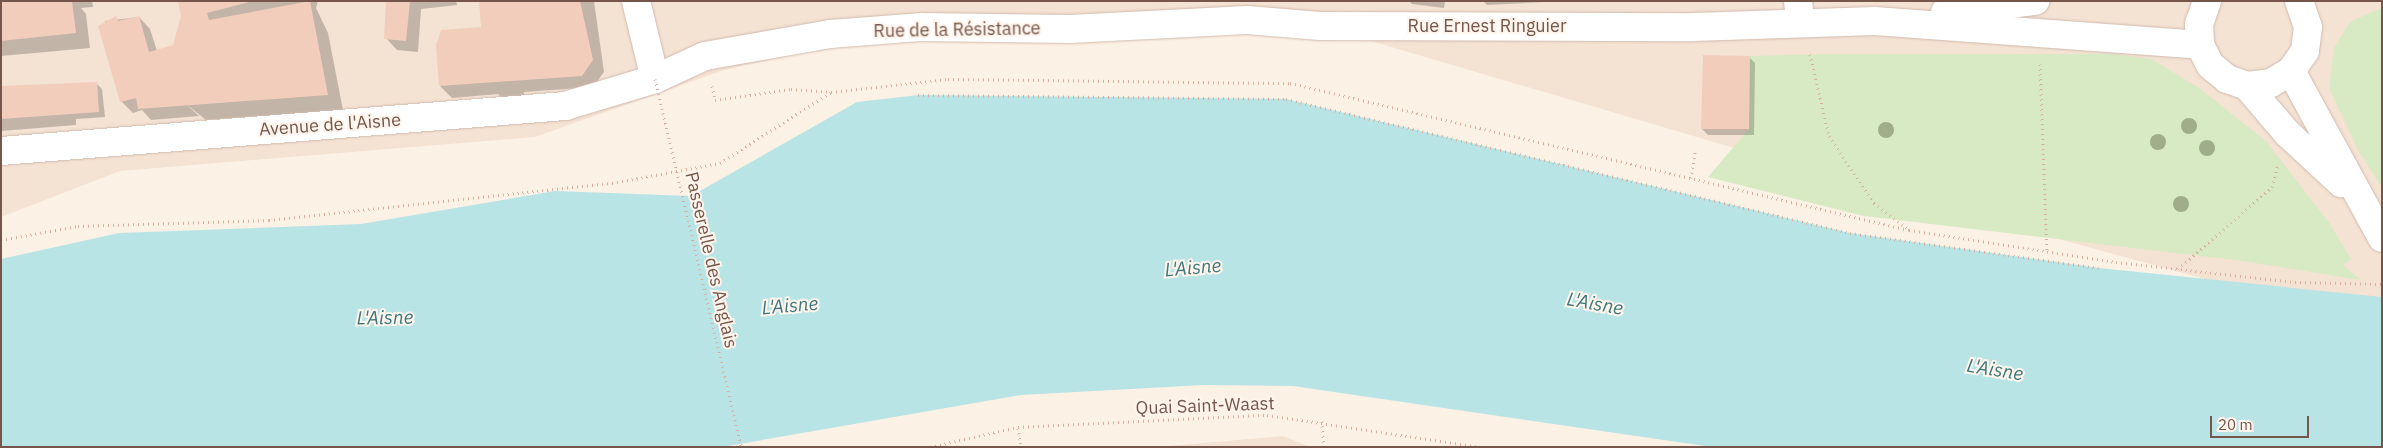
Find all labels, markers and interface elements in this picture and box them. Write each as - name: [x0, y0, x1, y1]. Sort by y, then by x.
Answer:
- street label: Rue Ernest Ringuier: [1407, 15, 1567, 37]
- street label: Rue de la Résistance: [873, 18, 1041, 42]
- street label: Avenue de l'Aisne: [258, 109, 402, 141]
- street label: Passerelle des Anglais: [680, 170, 742, 350]
- water label: L'Aisne: [1164, 254, 1222, 282]
- water label: L'Aisne: [1565, 288, 1625, 320]
- water label: L'Aisne: [761, 292, 819, 320]
- water label: L'Aisne: [357, 306, 413, 330]
- water label: L'Aisne: [1965, 354, 2025, 386]
- street label: Quai Saint-Waast: [1135, 393, 1275, 419]
- scale bar: [2213, 406, 2312, 438]
- text: 20 m: [2218, 415, 2253, 434]

